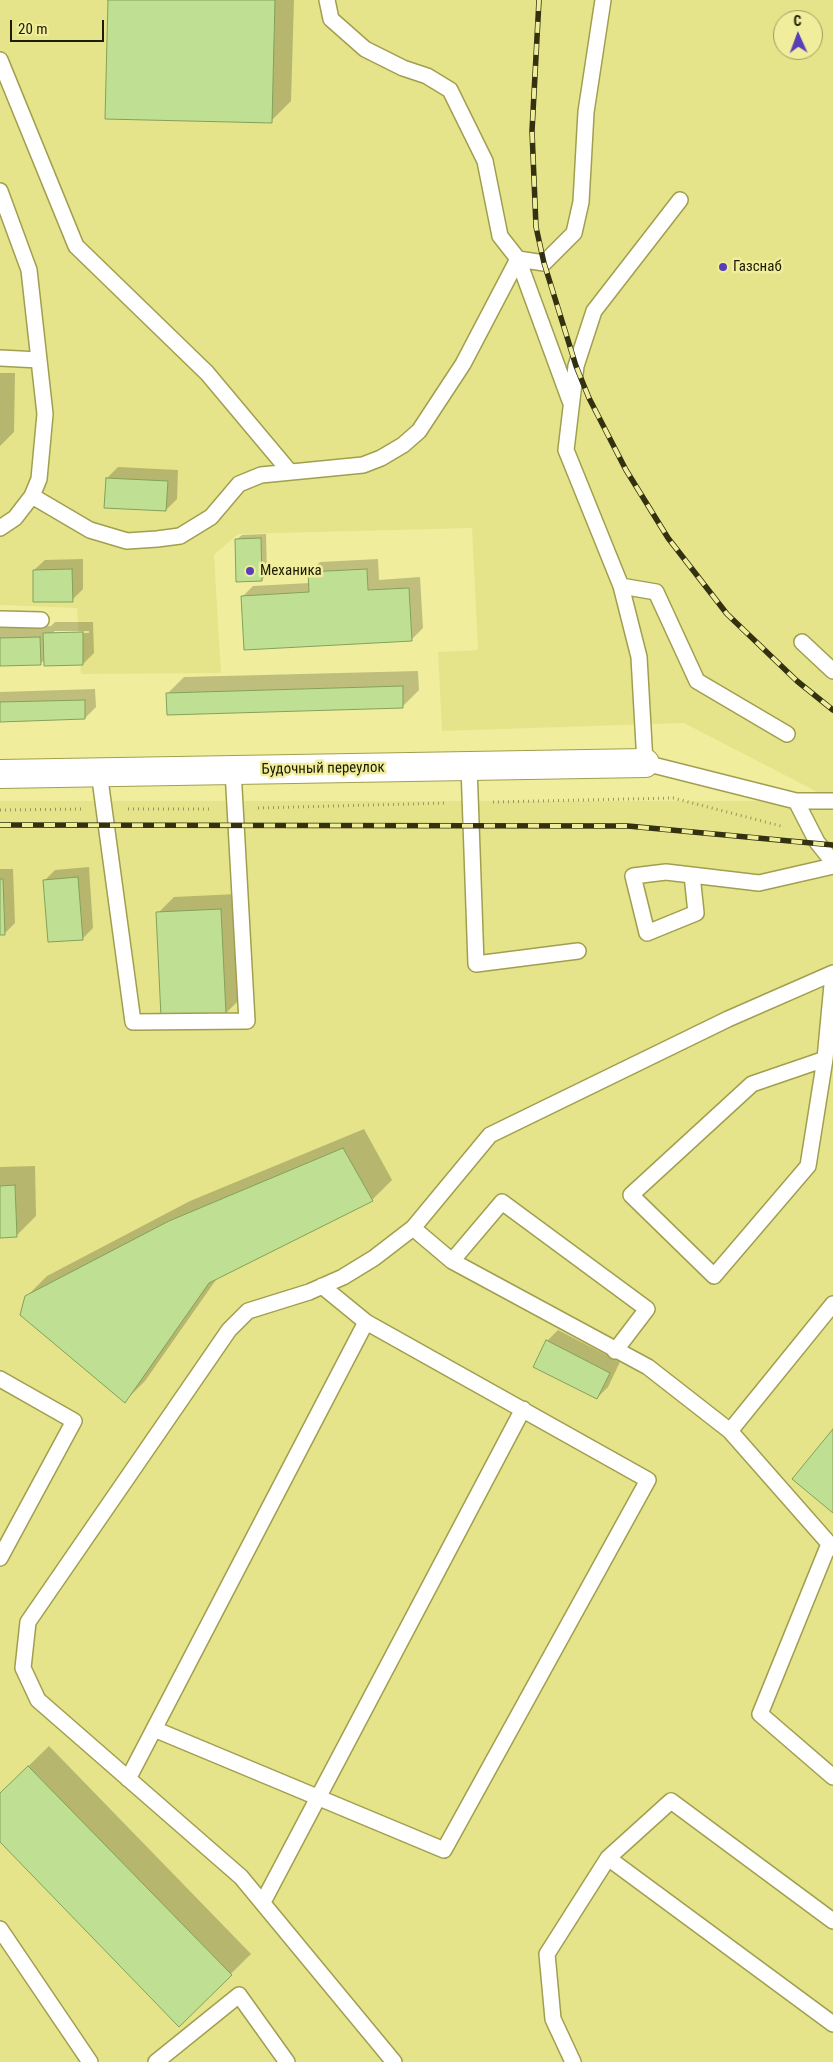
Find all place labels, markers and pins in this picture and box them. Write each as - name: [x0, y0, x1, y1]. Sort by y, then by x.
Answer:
- place label: Газснаб: [733, 258, 782, 276]
- marker: Газснаб: [717, 261, 729, 273]
- place label: Механика: [260, 562, 322, 580]
- marker: Механика: [244, 565, 256, 577]

